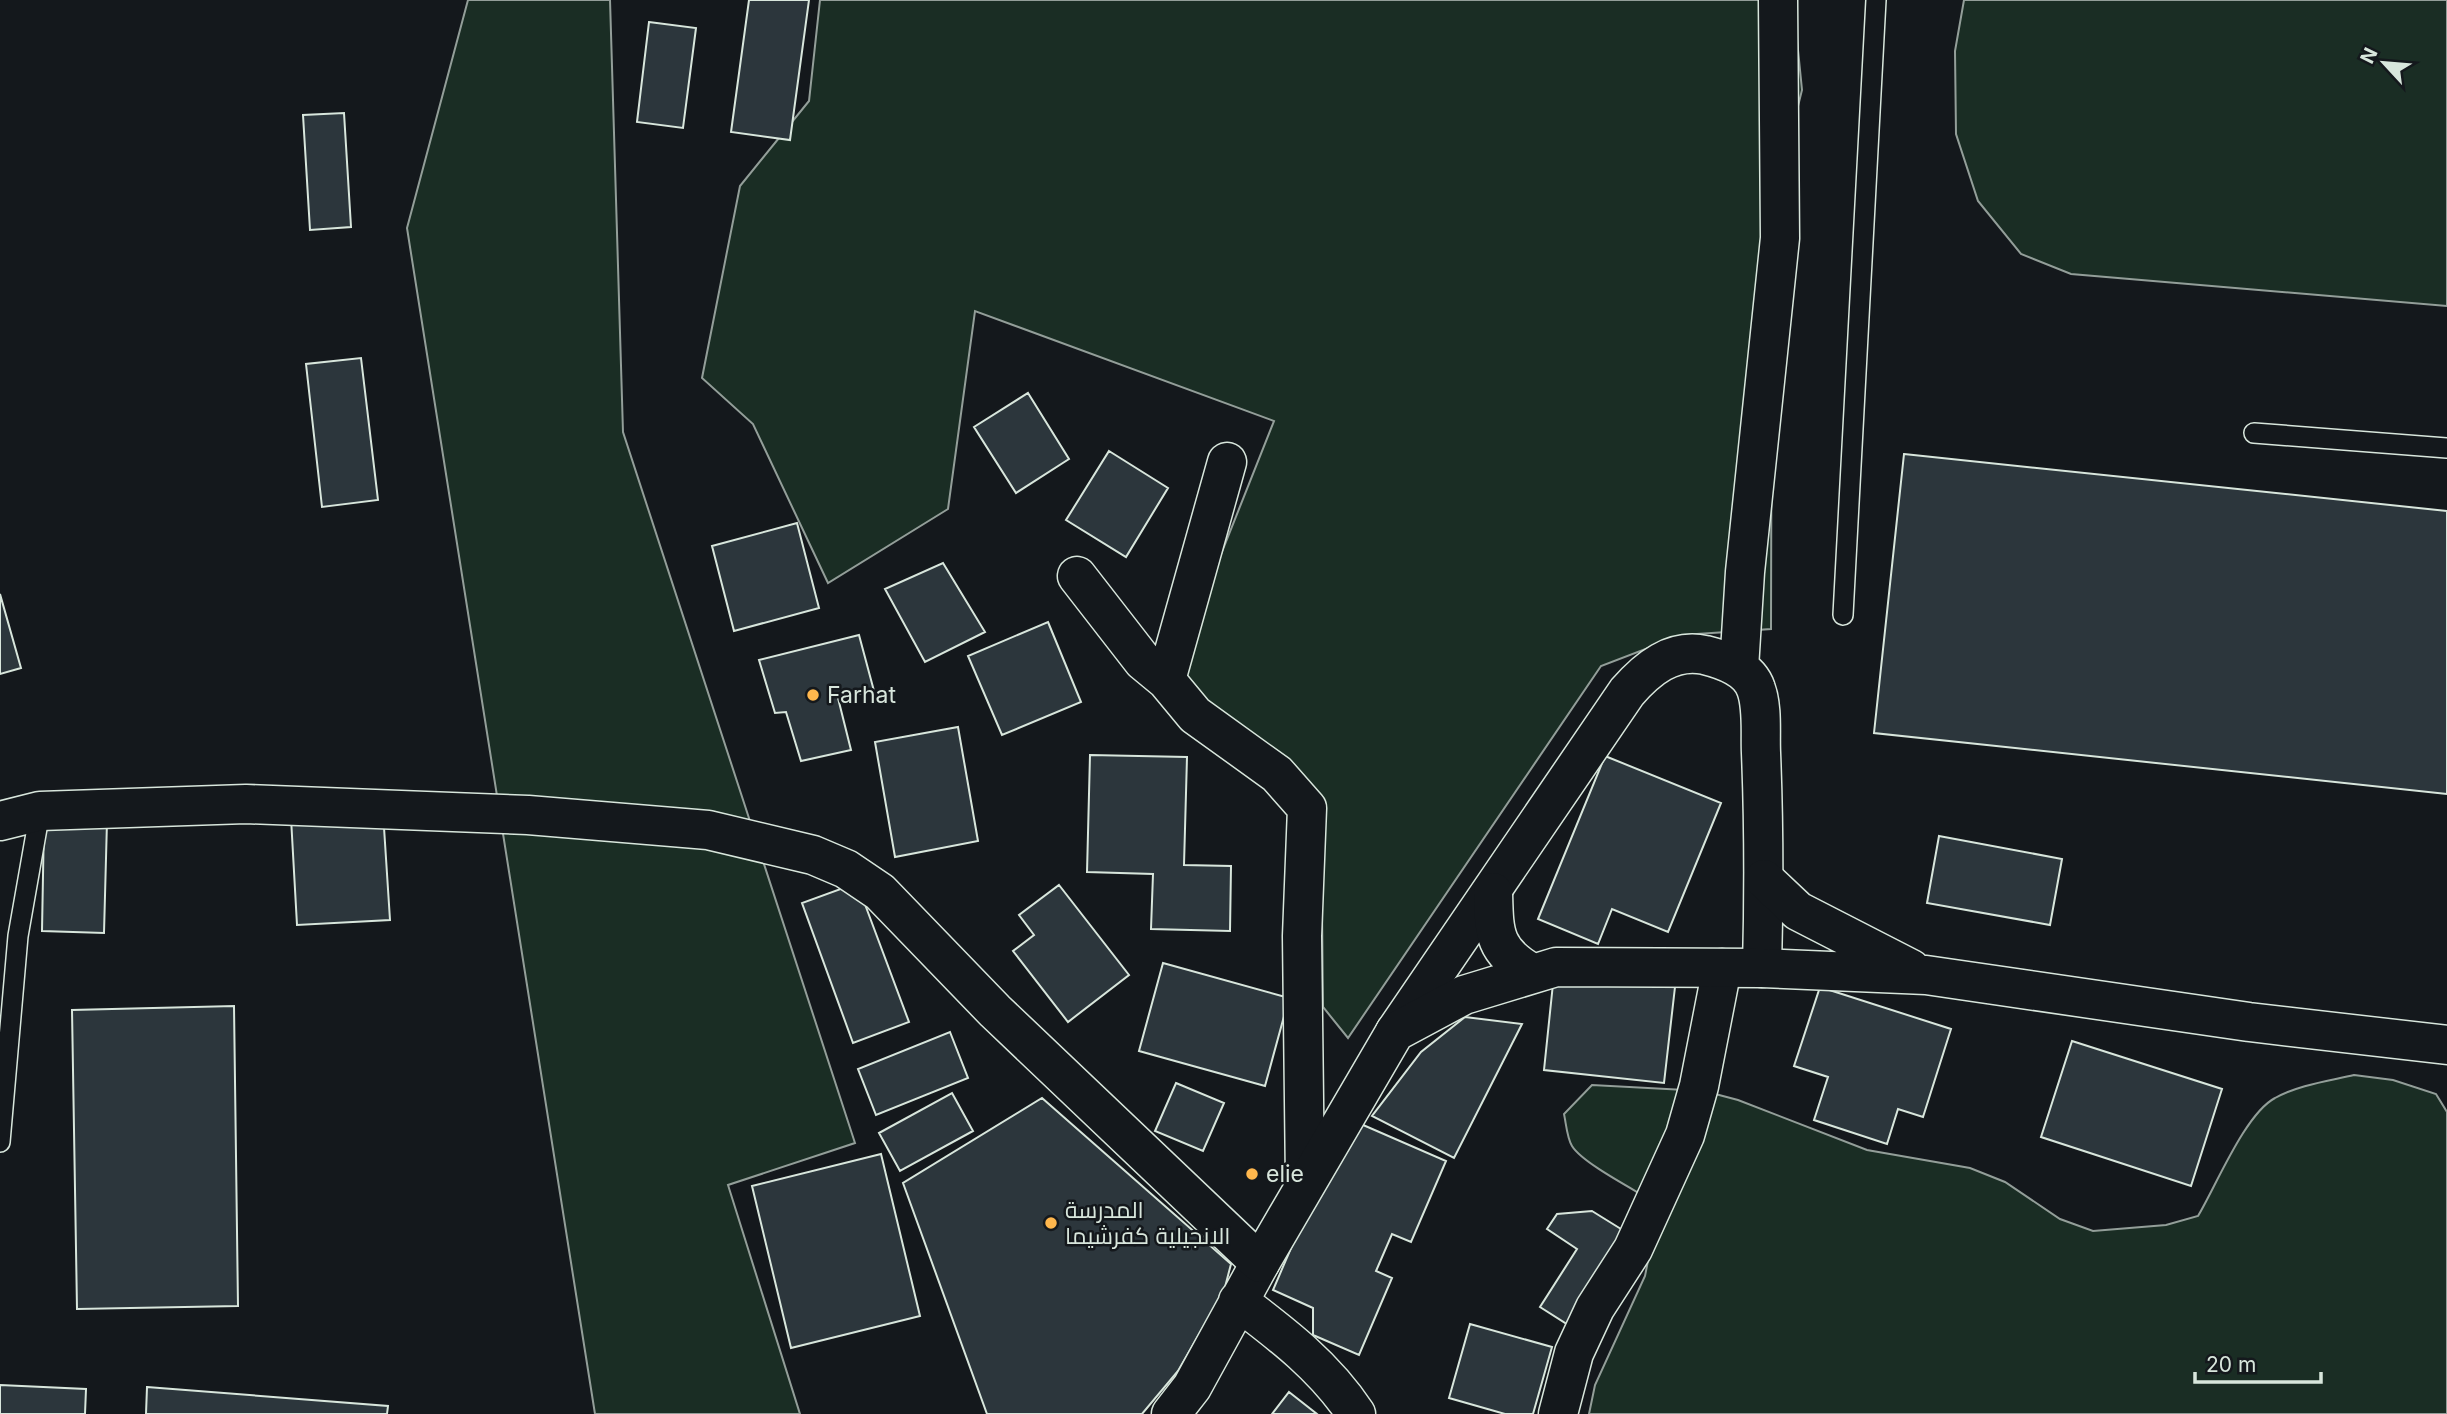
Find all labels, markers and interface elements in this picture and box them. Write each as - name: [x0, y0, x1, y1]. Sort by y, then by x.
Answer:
- north arrow: [2349, 28, 2419, 98]
- text: N: [2356, 44, 2383, 67]
- place label: Farhat: [827, 681, 896, 709]
- marker: Farhat: [805, 687, 821, 703]
- place label: elie: [1266, 1160, 1304, 1188]
- marker: elie: [1244, 1166, 1260, 1182]
- place label: المدرسة الانجيلية كفرشيما: [1065, 1196, 1230, 1250]
- marker: المدرسة الانجيلية كفرشيما: [1043, 1215, 1059, 1231]
- scale bar: [2195, 1340, 2321, 1384]
- text: 20 m: [2206, 1352, 2256, 1377]

